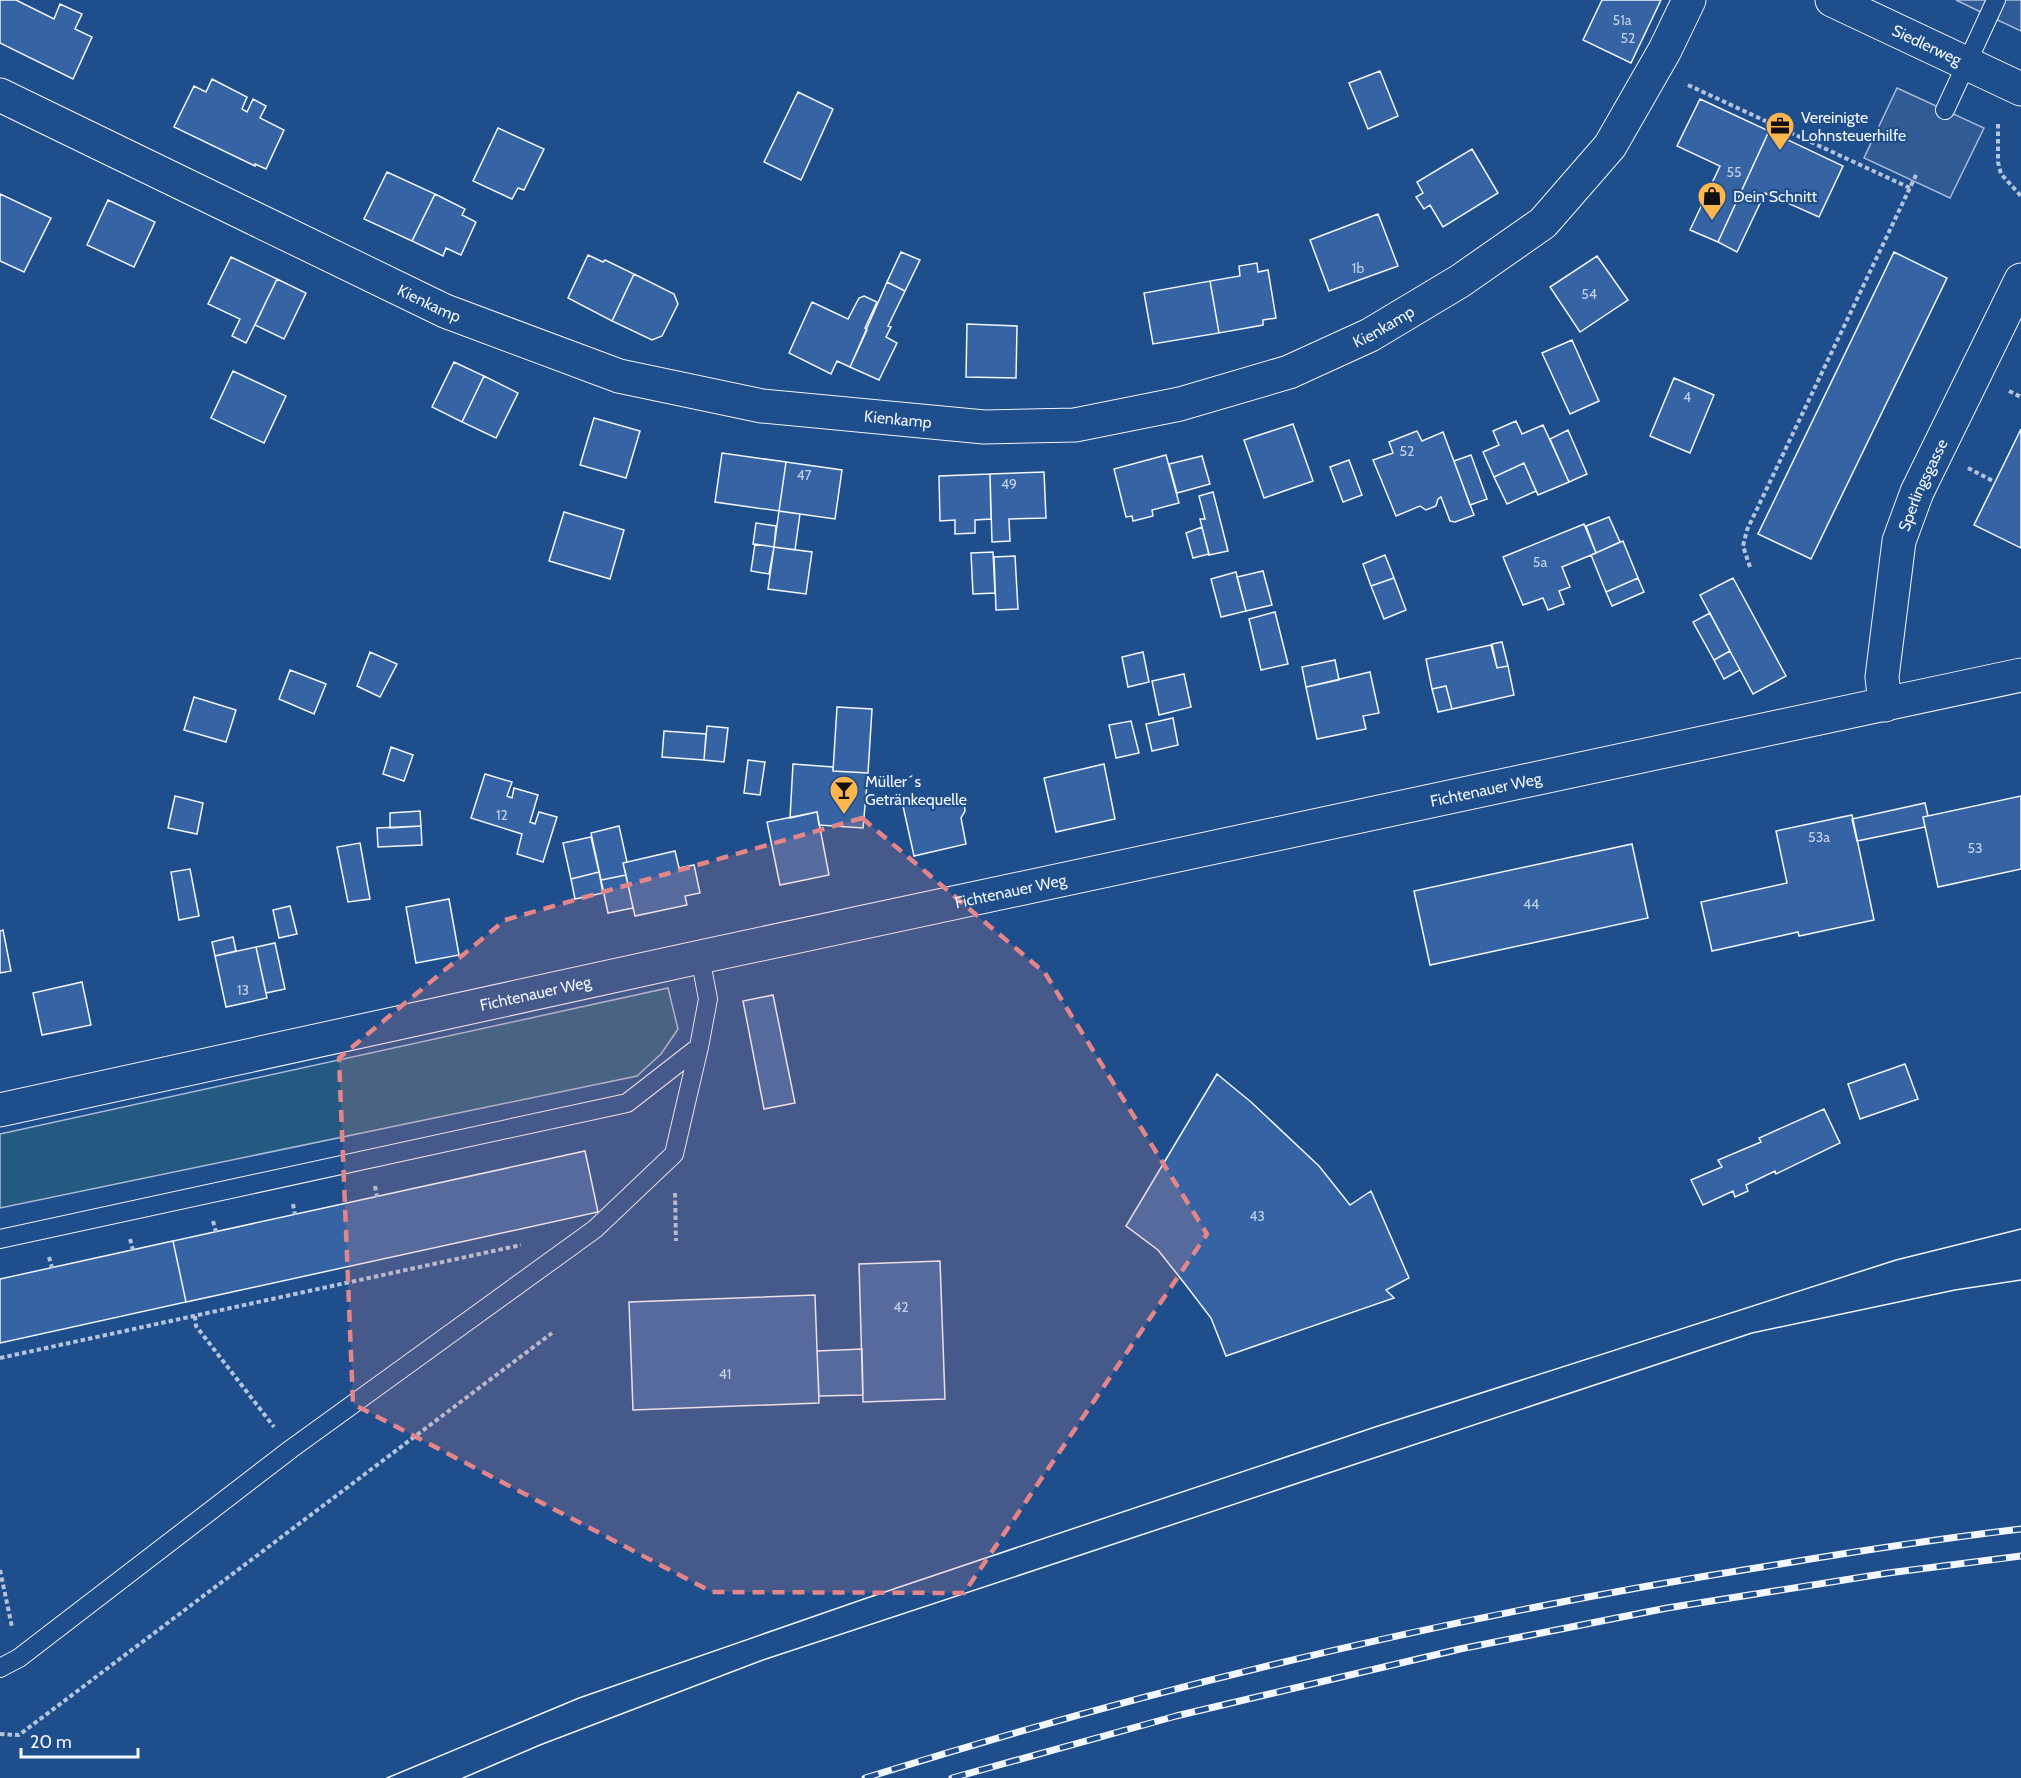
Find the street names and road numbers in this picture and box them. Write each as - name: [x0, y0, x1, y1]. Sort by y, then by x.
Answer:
- street label: Siedlerweg: [1889, 20, 1966, 70]
- street label: Kienkamp: [394, 280, 464, 326]
- street label: Kienkamp: [1350, 301, 1418, 351]
- street label: Kienkamp: [863, 406, 933, 432]
- street label: Sperlingsgasse: [1894, 436, 1951, 534]
- street label: Fichtenauer Weg: [1428, 768, 1544, 810]
- street label: Fichtenauer Weg: [953, 869, 1069, 912]
- street label: Fichtenauer Weg: [478, 971, 594, 1014]

